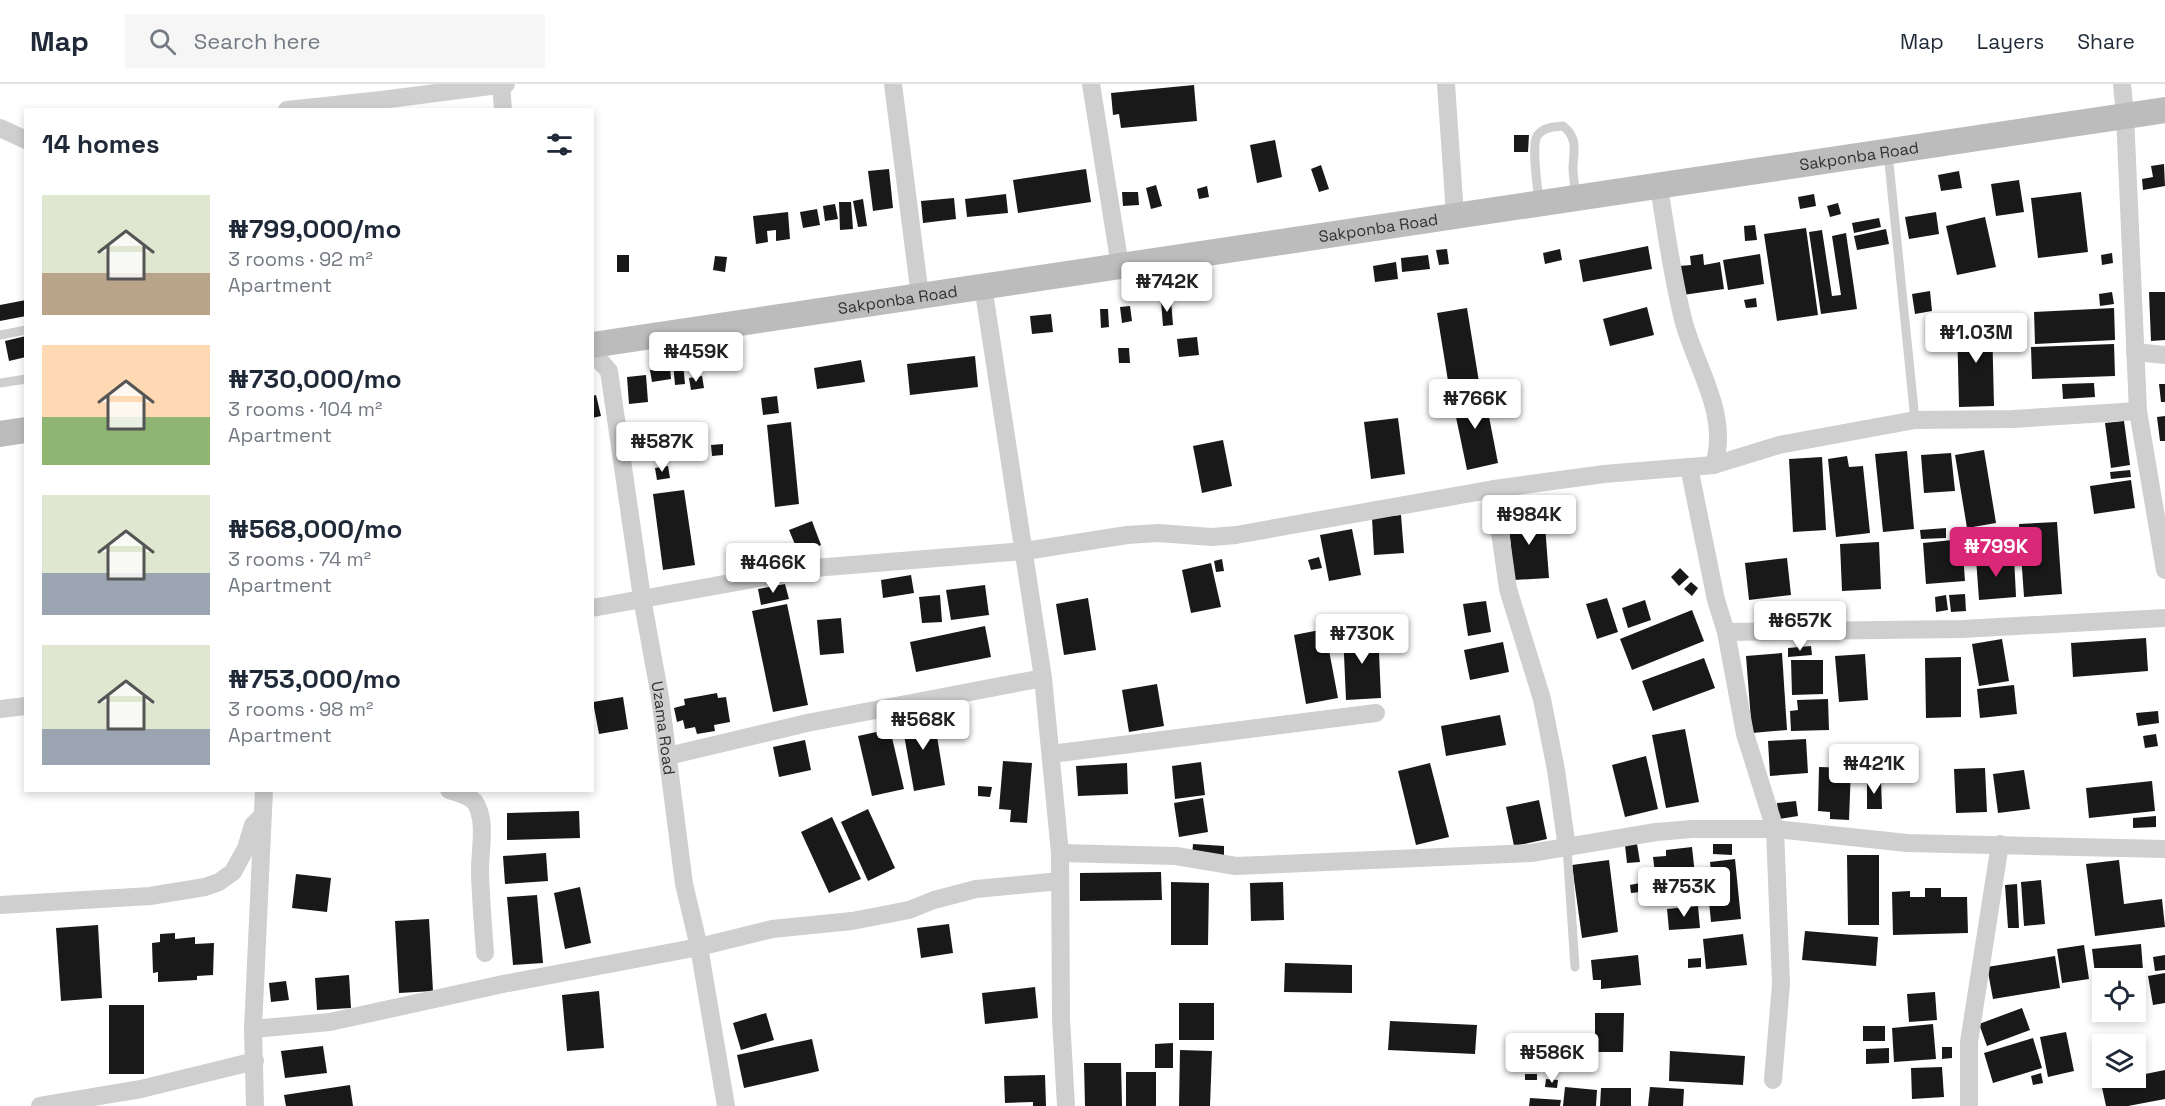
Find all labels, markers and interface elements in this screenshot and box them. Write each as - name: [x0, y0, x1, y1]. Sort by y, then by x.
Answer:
- search box: [125, 14, 545, 68]
- text: Map: [30, 23, 89, 59]
- icon: search: [146, 25, 179, 58]
- text: Search here: [194, 27, 321, 55]
- text: Map: [1900, 28, 1944, 55]
- text: Layers: [1977, 28, 2044, 55]
- text: Share: [2077, 28, 2135, 55]
- text: 14 homes: [42, 127, 160, 161]
- icon: filters: [543, 128, 576, 161]
- street label: Sakponba Road: [1798, 137, 1920, 176]
- street label: Sakponba Road: [1317, 209, 1440, 247]
- text: ₦799,000/mo: [228, 212, 401, 246]
- icon: home: [90, 219, 162, 291]
- text: 3 rooms · 92 m²: [228, 246, 373, 272]
- pin: ₦742K: [1125, 262, 1209, 313]
- text: ₦742K: [1135, 268, 1199, 294]
- text: Apartment: [228, 272, 332, 298]
- street label: Sakponba Road: [837, 281, 959, 319]
- pin: ₦1.03M: [1927, 313, 2025, 364]
- text: ₦1.03M: [1939, 319, 2013, 345]
- pin: ₦459K: [654, 332, 738, 383]
- text: ₦459K: [663, 338, 729, 364]
- text: ₦730,000/mo: [228, 362, 402, 396]
- icon: home: [90, 369, 162, 441]
- pin: ₦766K: [1433, 379, 1517, 430]
- text: ₦766K: [1443, 385, 1507, 411]
- text: 3 rooms · 104 m²: [228, 396, 382, 422]
- text: Apartment: [228, 422, 332, 448]
- pin: ₦587K: [620, 422, 704, 473]
- text: ₦587K: [630, 428, 694, 454]
- pin: ₦984K: [1487, 495, 1571, 546]
- text: ₦984K: [1496, 501, 1562, 527]
- text: ₦568,000/mo: [228, 512, 402, 546]
- icon: home: [90, 519, 162, 591]
- pin: ₦799K: [1954, 527, 2038, 578]
- text: ₦799K: [1964, 533, 2028, 559]
- pin: ₦466K: [731, 543, 815, 594]
- text: 3 rooms · 74 m²: [228, 546, 371, 572]
- text: ₦466K: [740, 549, 806, 575]
- text: Apartment: [228, 572, 332, 598]
- pin: ₦657K: [1758, 601, 1842, 652]
- text: ₦657K: [1768, 607, 1832, 633]
- pin: ₦730K: [1320, 614, 1404, 665]
- text: ₦730K: [1330, 620, 1394, 646]
- text: ₦753,000/mo: [228, 662, 401, 696]
- icon: home: [90, 669, 162, 741]
- street label: Uzama Road: [646, 679, 680, 776]
- text: 3 rooms · 98 m²: [228, 696, 373, 722]
- pin: ₦568K: [881, 700, 965, 751]
- text: ₦568K: [891, 706, 956, 732]
- text: Apartment: [228, 722, 332, 748]
- pin: ₦421K: [1832, 744, 1916, 795]
- text: ₦421K: [1843, 750, 1905, 776]
- pin: ₦753K: [1642, 867, 1726, 918]
- text: ₦753K: [1652, 873, 1716, 899]
- map controls: [2092, 968, 2146, 1088]
- button: locate: [2092, 968, 2146, 1022]
- pin: ₦586K: [1510, 1033, 1594, 1084]
- button: layers: [2092, 1034, 2146, 1088]
- text: ₦586K: [1520, 1039, 1585, 1065]

